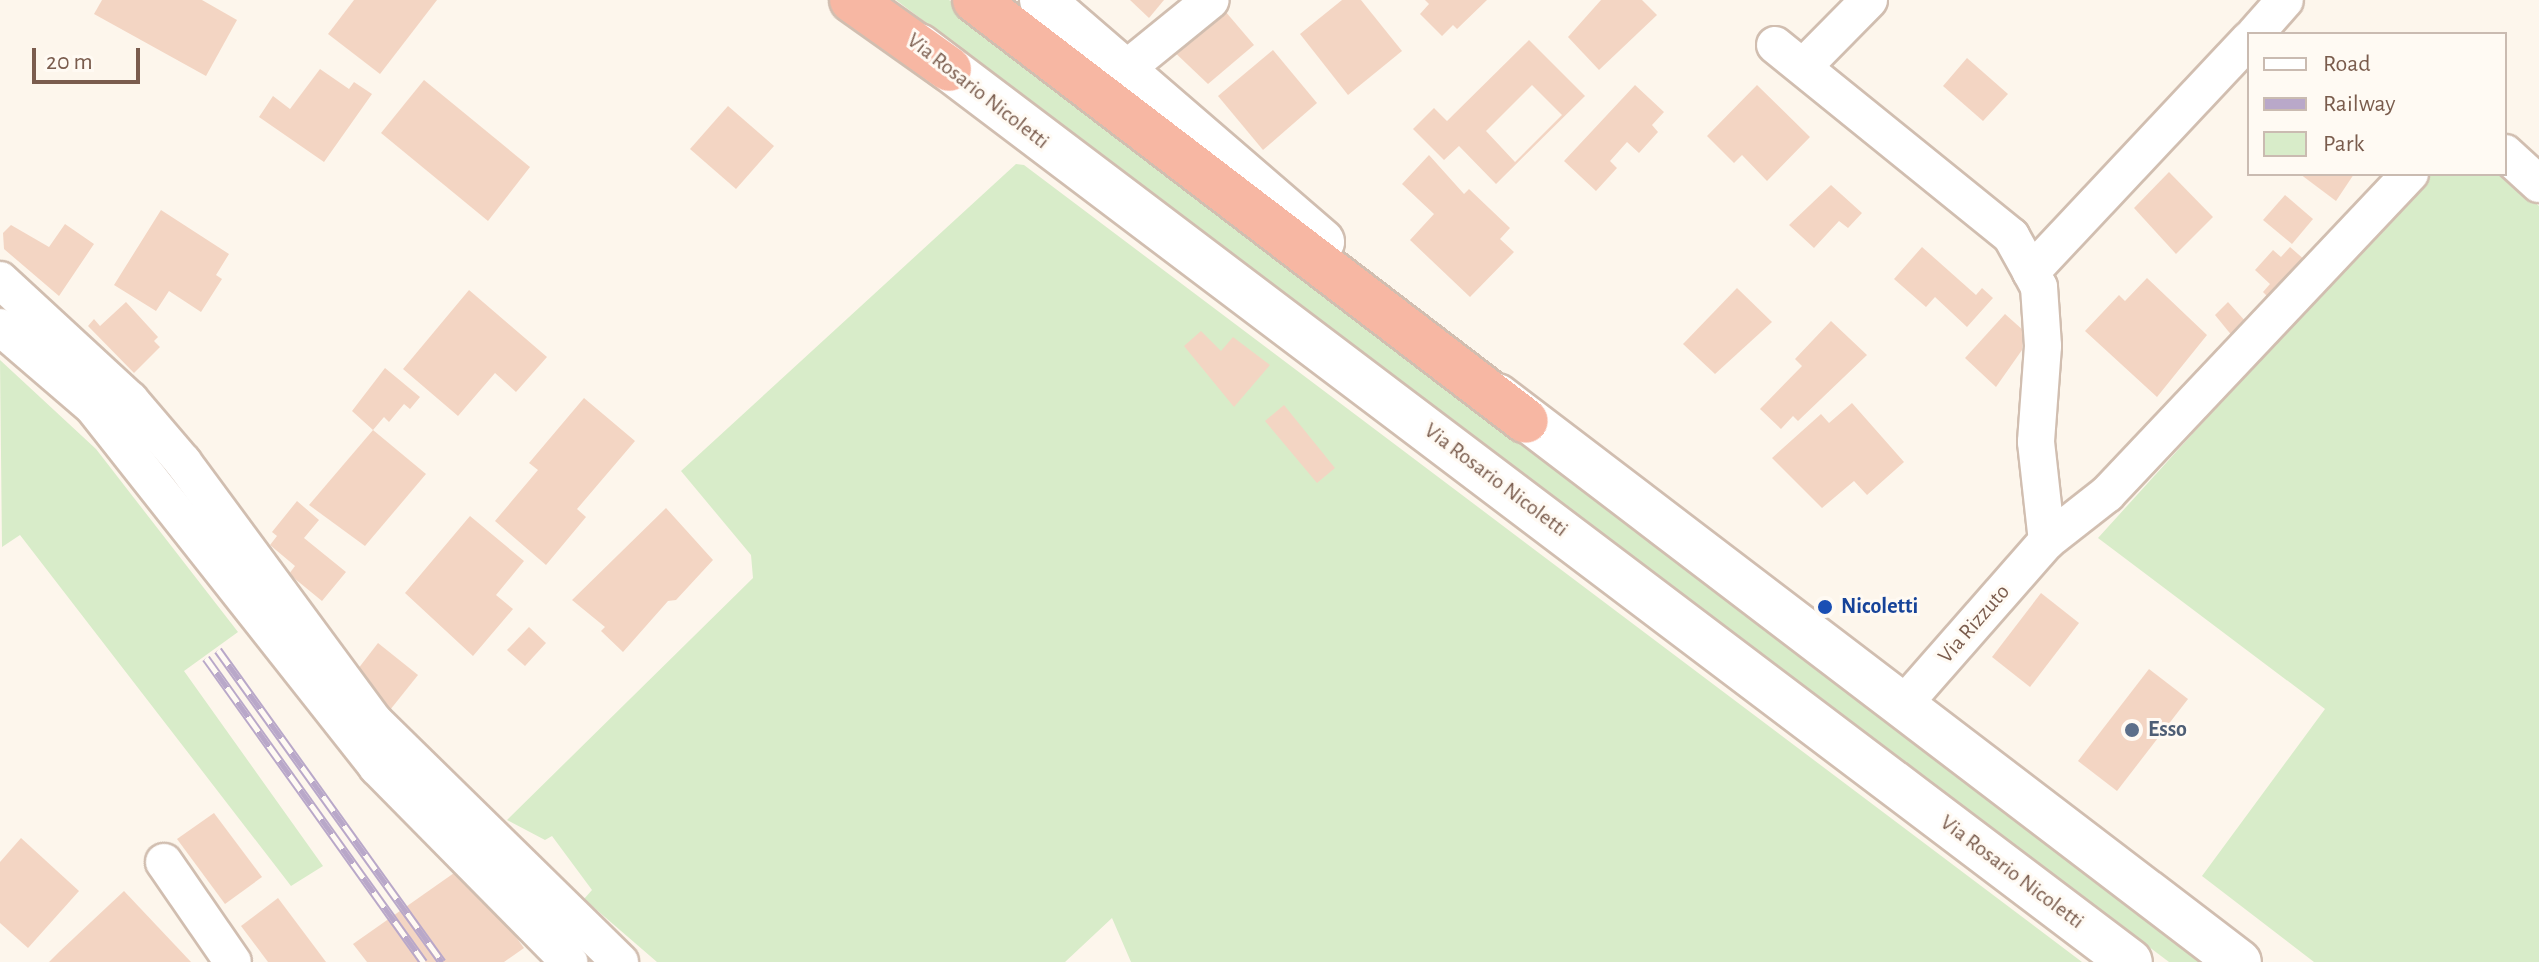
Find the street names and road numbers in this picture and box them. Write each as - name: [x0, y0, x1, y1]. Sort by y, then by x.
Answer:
- street label: Via Rosario Nicoletti: [902, 27, 1054, 155]
- street label: Via Rosario Nicoletti: [1419, 417, 1573, 543]
- street label: Via Rizzuto: [1933, 579, 2015, 669]
- street label: Via Rosario Nicoletti: [1935, 809, 2089, 935]

